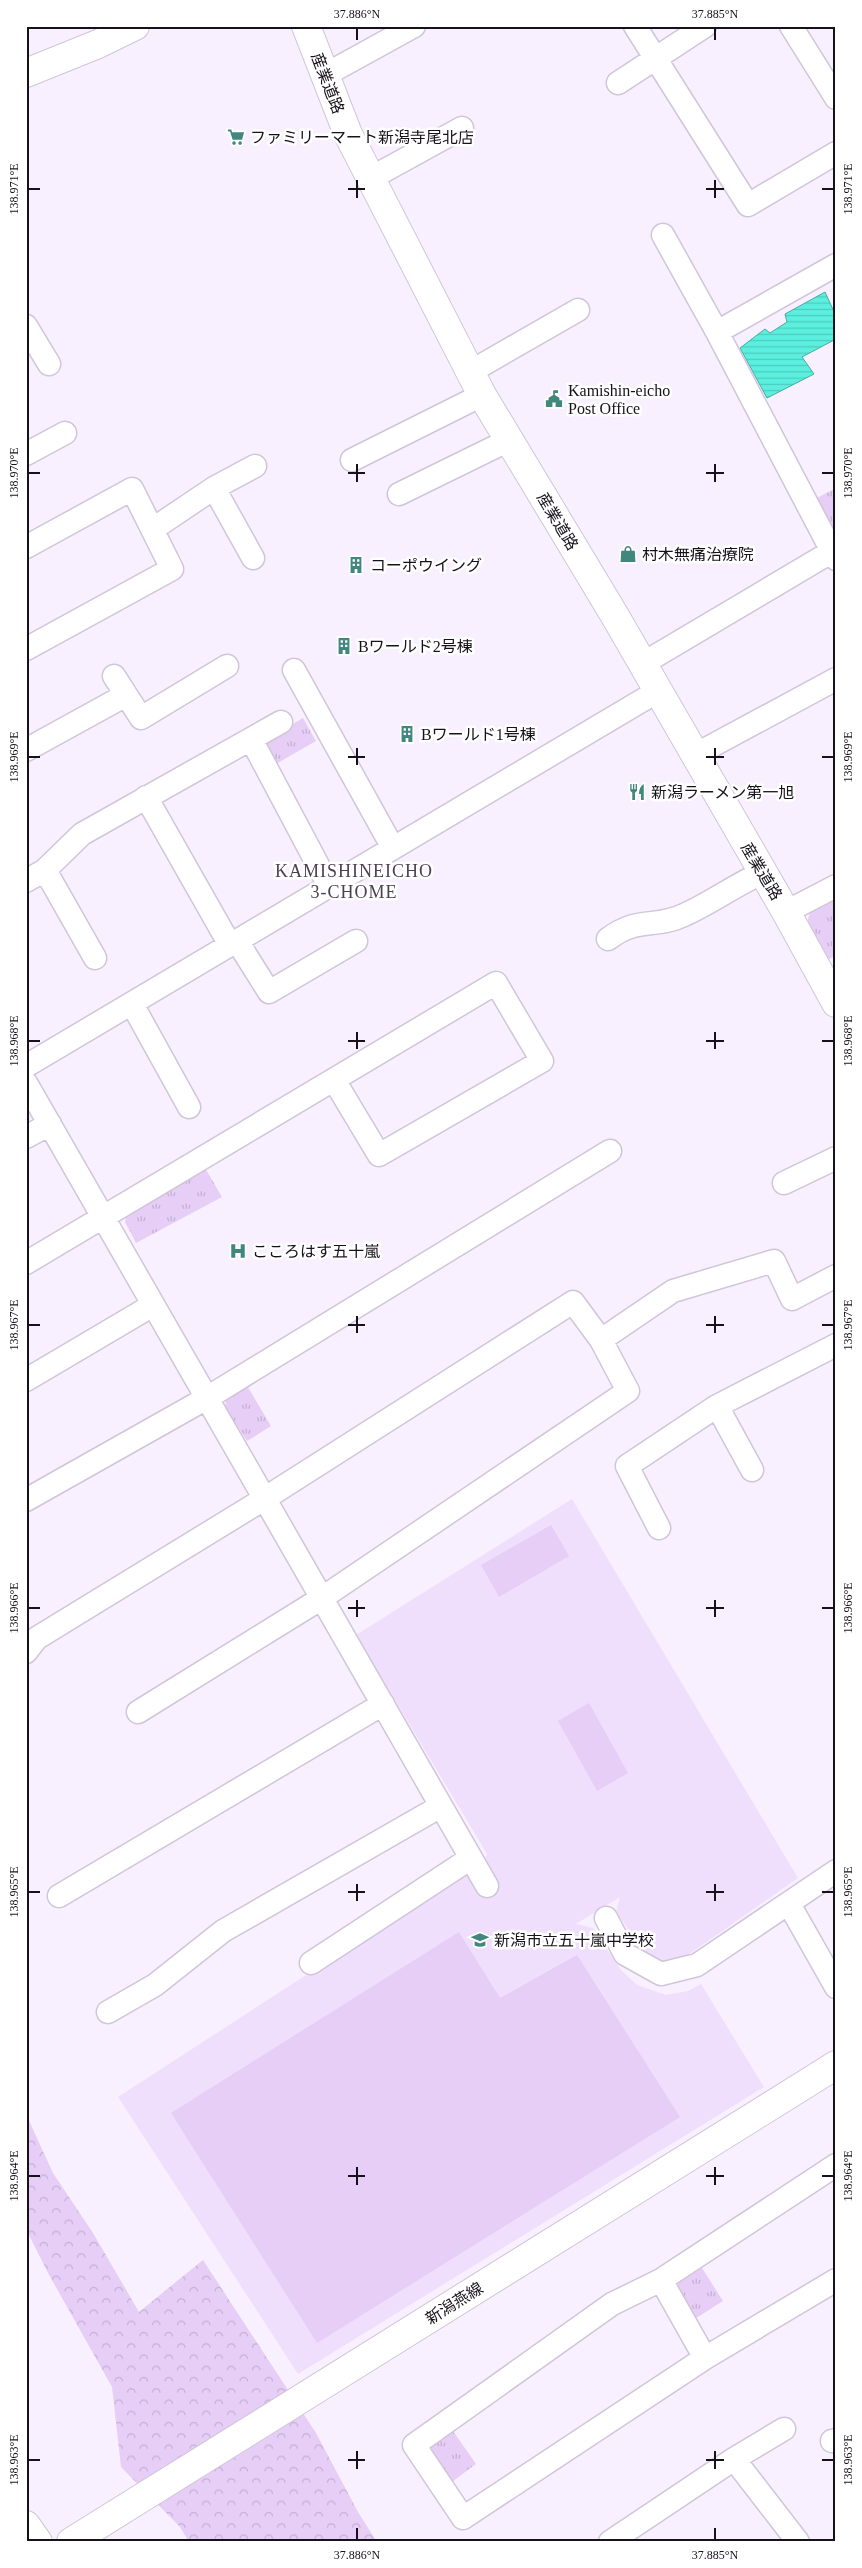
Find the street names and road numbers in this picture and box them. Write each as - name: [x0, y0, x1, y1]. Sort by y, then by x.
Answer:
- street label: 産業道路: [308, 50, 347, 116]
- street label: 産業道路: [534, 489, 581, 553]
- street label: 産業道路: [738, 839, 785, 903]
- street label: 新潟燕線: [423, 2279, 486, 2328]

